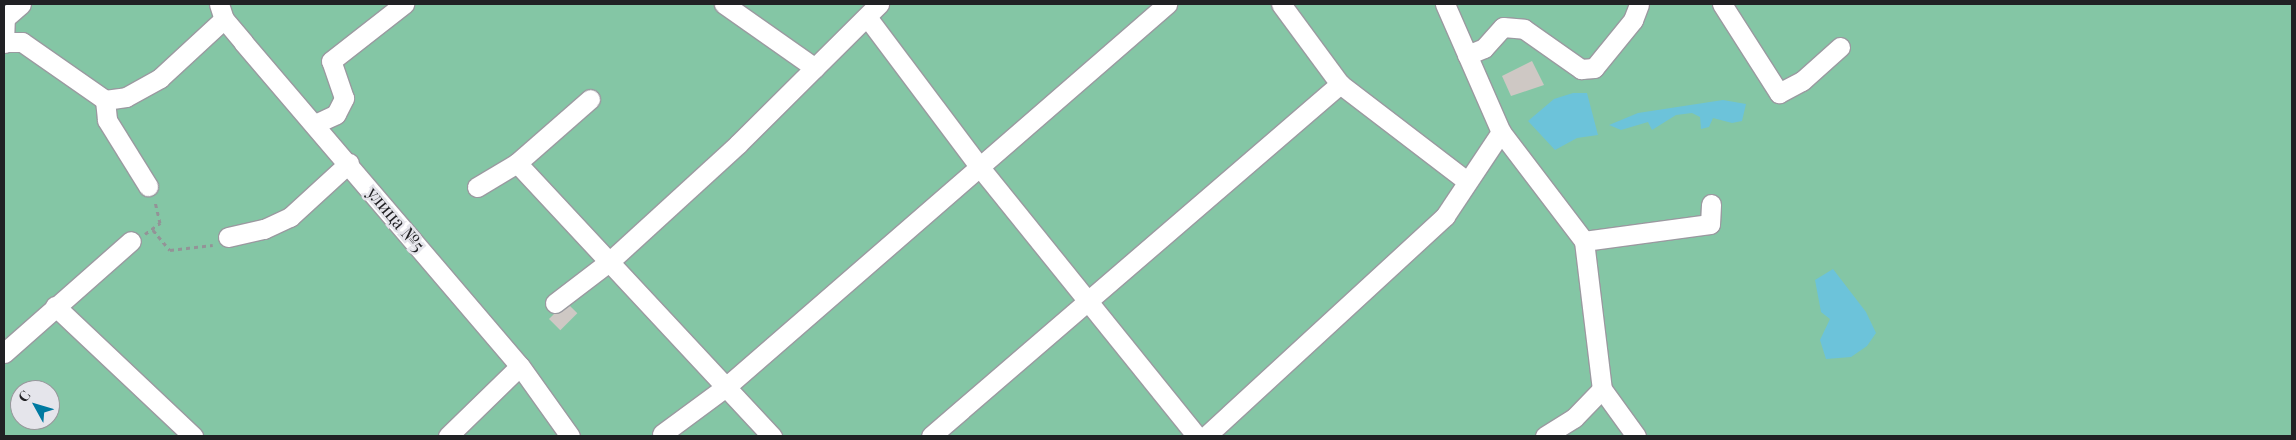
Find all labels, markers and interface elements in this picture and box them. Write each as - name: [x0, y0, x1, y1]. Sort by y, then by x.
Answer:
- street label: улица №5: [363, 182, 429, 256]
- north arrow: [10, 380, 60, 430]
- text: С: [13, 386, 34, 406]

